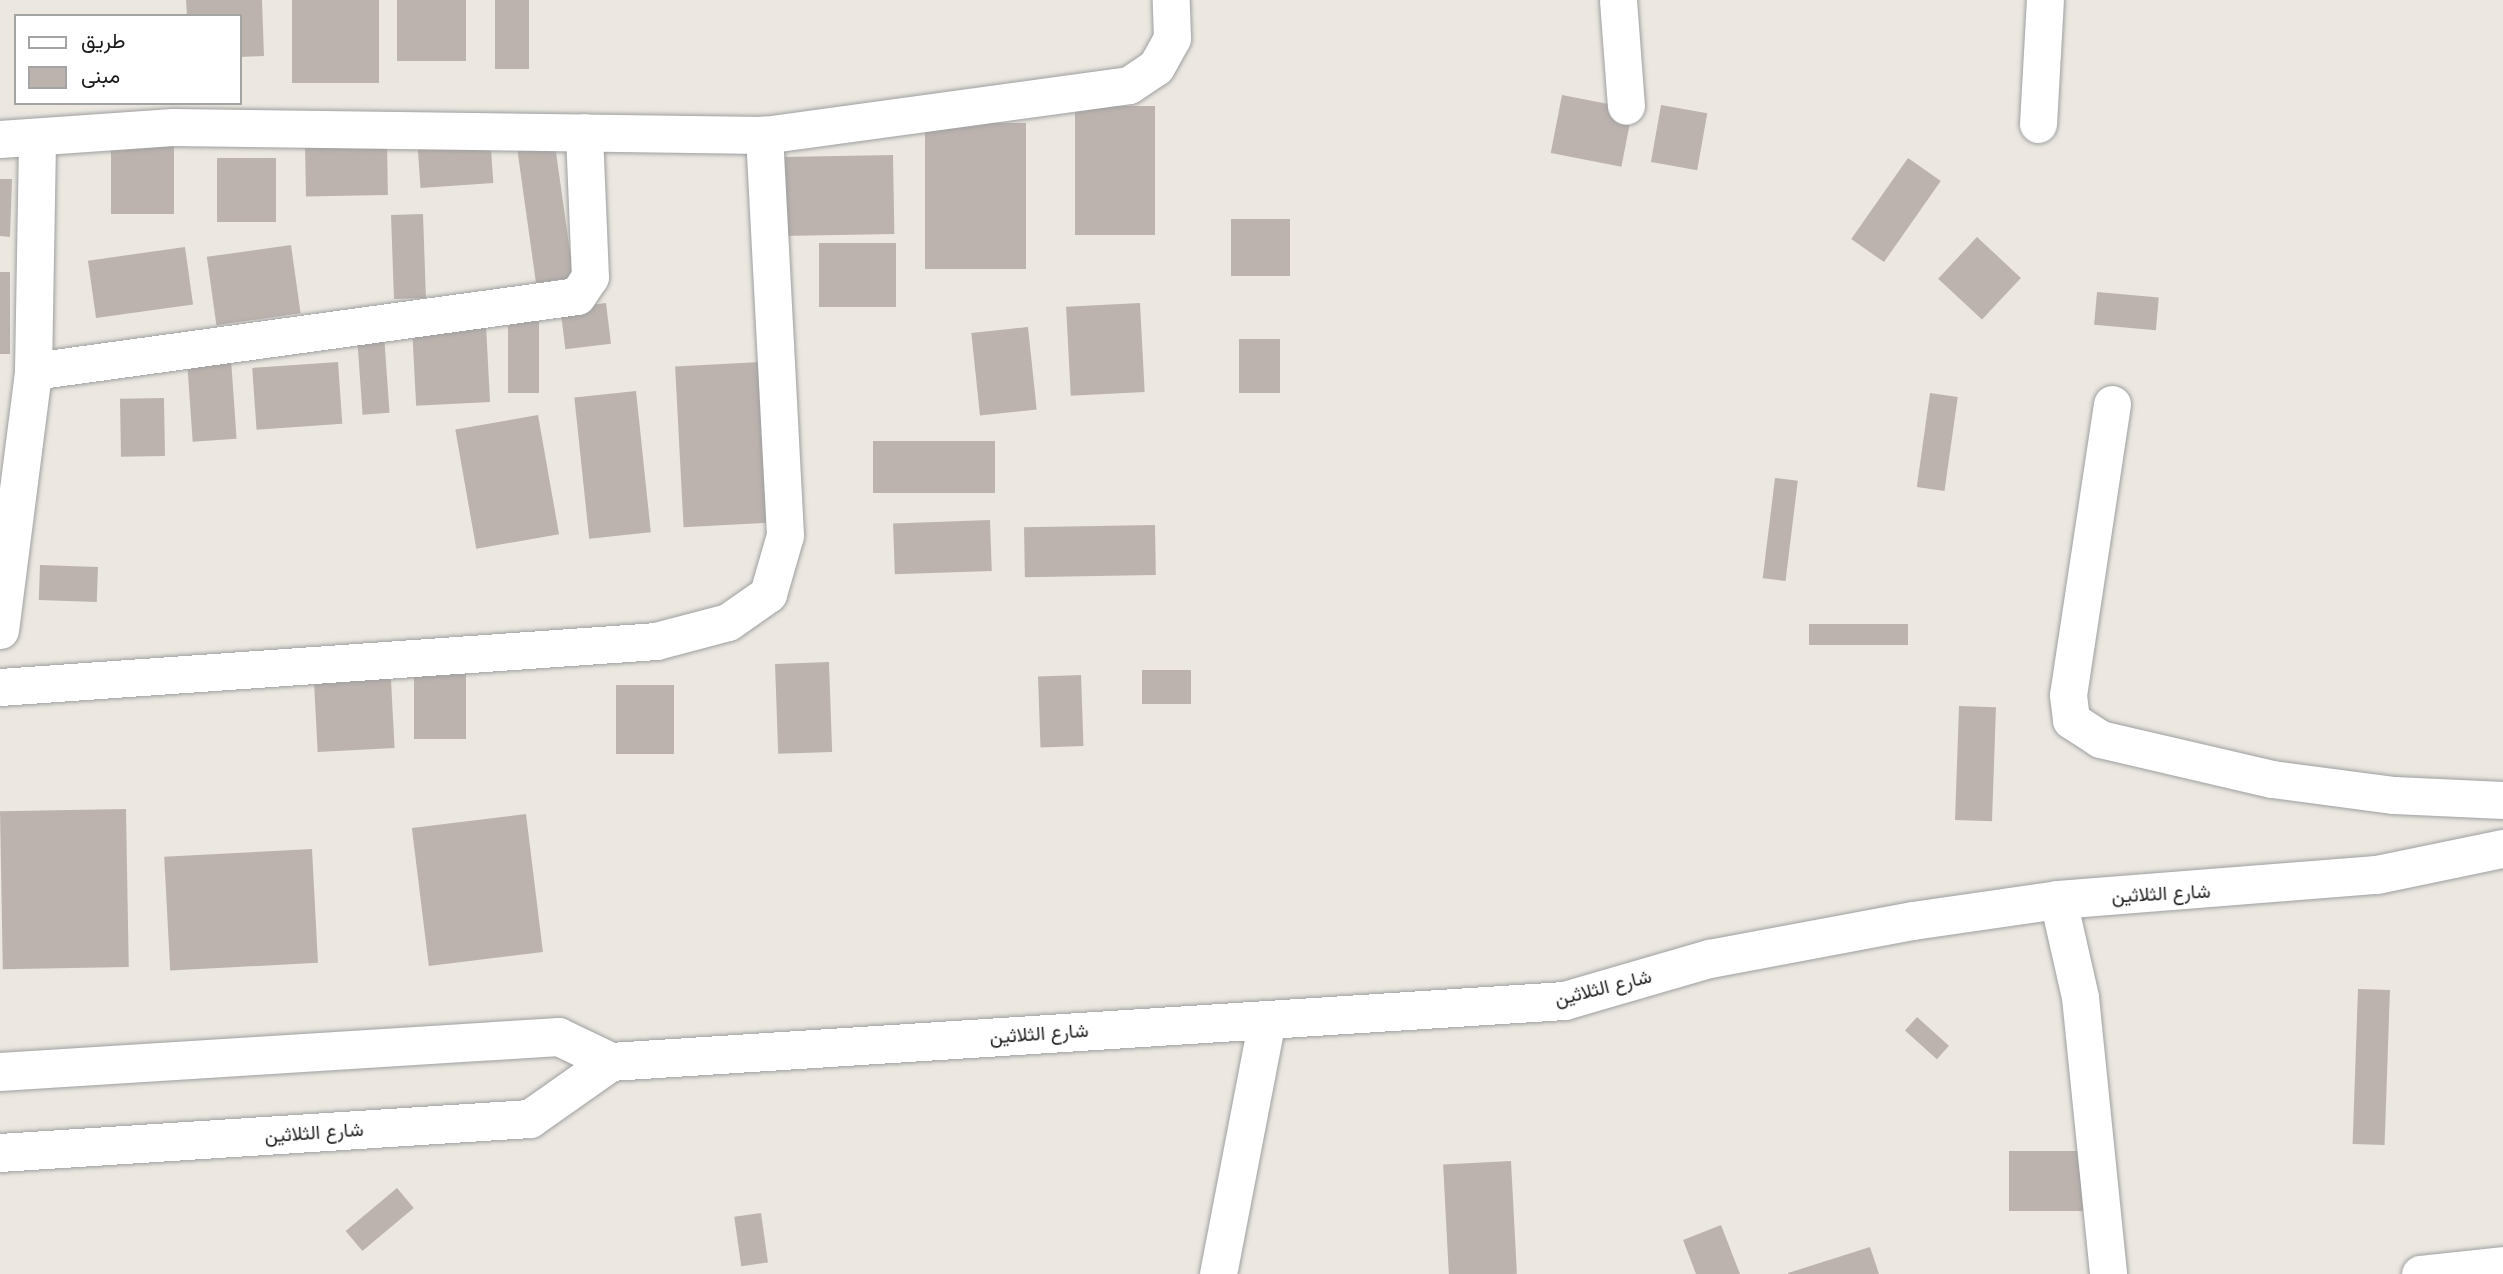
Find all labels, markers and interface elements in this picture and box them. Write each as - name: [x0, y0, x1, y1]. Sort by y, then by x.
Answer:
- legend: [14, 14, 242, 105]
- text: طريق: [81, 29, 126, 52]
- text: مبنى: [81, 64, 120, 87]
- street label: شارع الثلاثين: [2111, 880, 2211, 908]
- street label: شارع الثلاثين: [1552, 965, 1654, 1011]
- street label: شارع الثلاثين: [989, 1019, 1089, 1049]
- street label: شارع الثلاثين: [264, 1118, 364, 1148]

